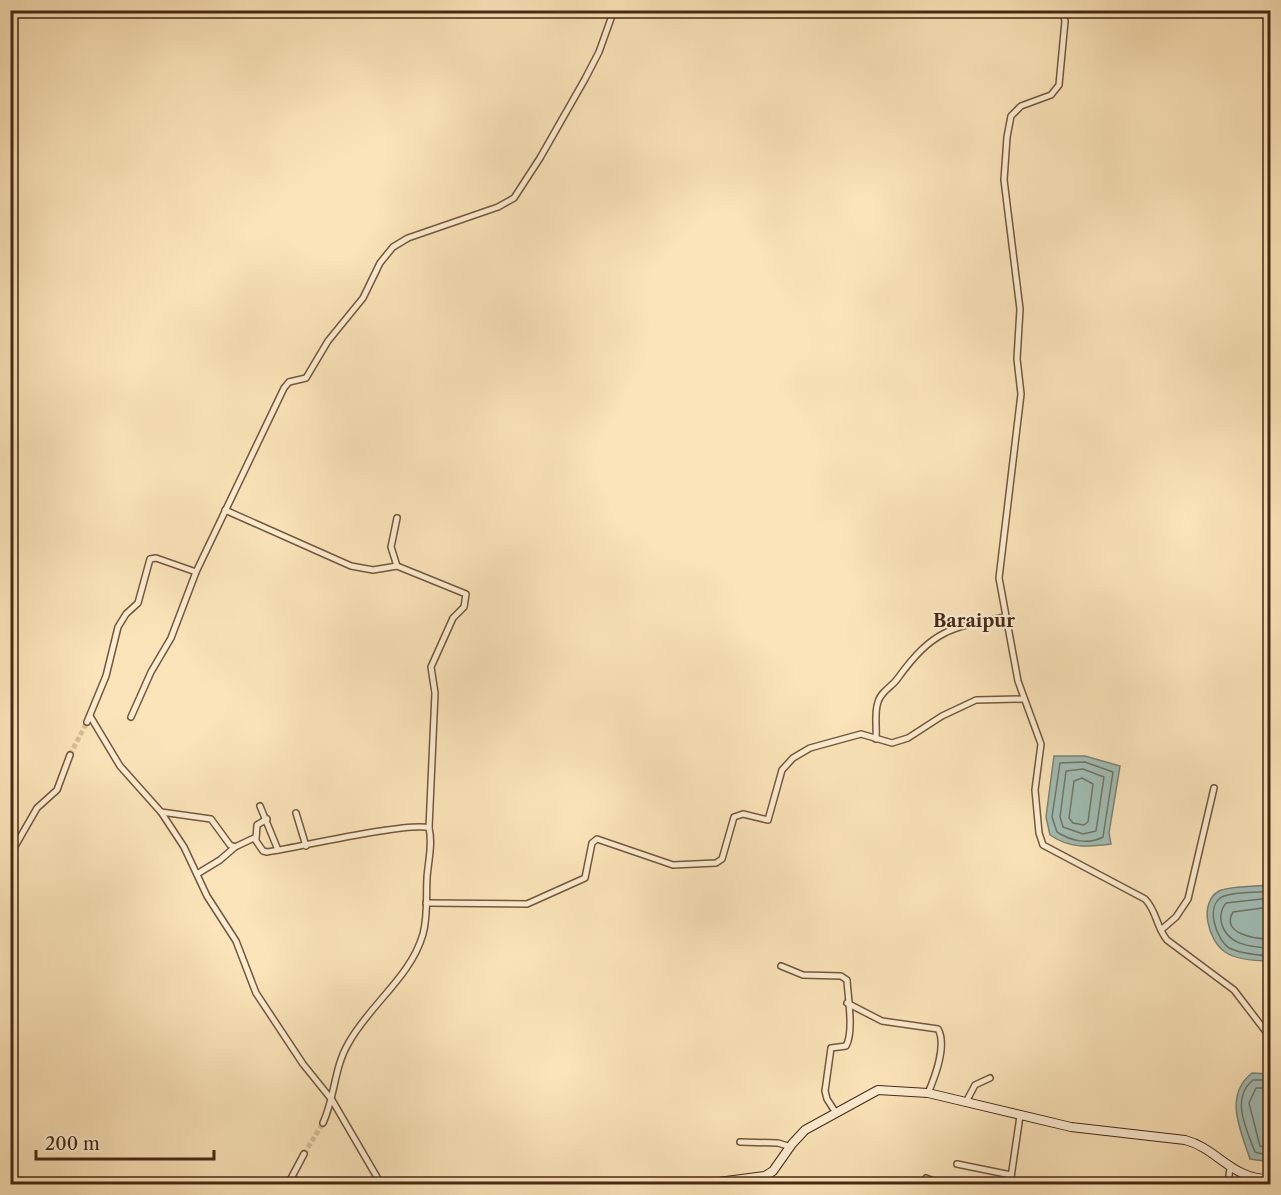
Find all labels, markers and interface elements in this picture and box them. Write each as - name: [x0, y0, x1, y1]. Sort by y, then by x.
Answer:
- district label: Baraipur: [933, 610, 1015, 632]
- scale bar: [36, 1123, 214, 1161]
- text: 200 m: [45, 1133, 100, 1155]

